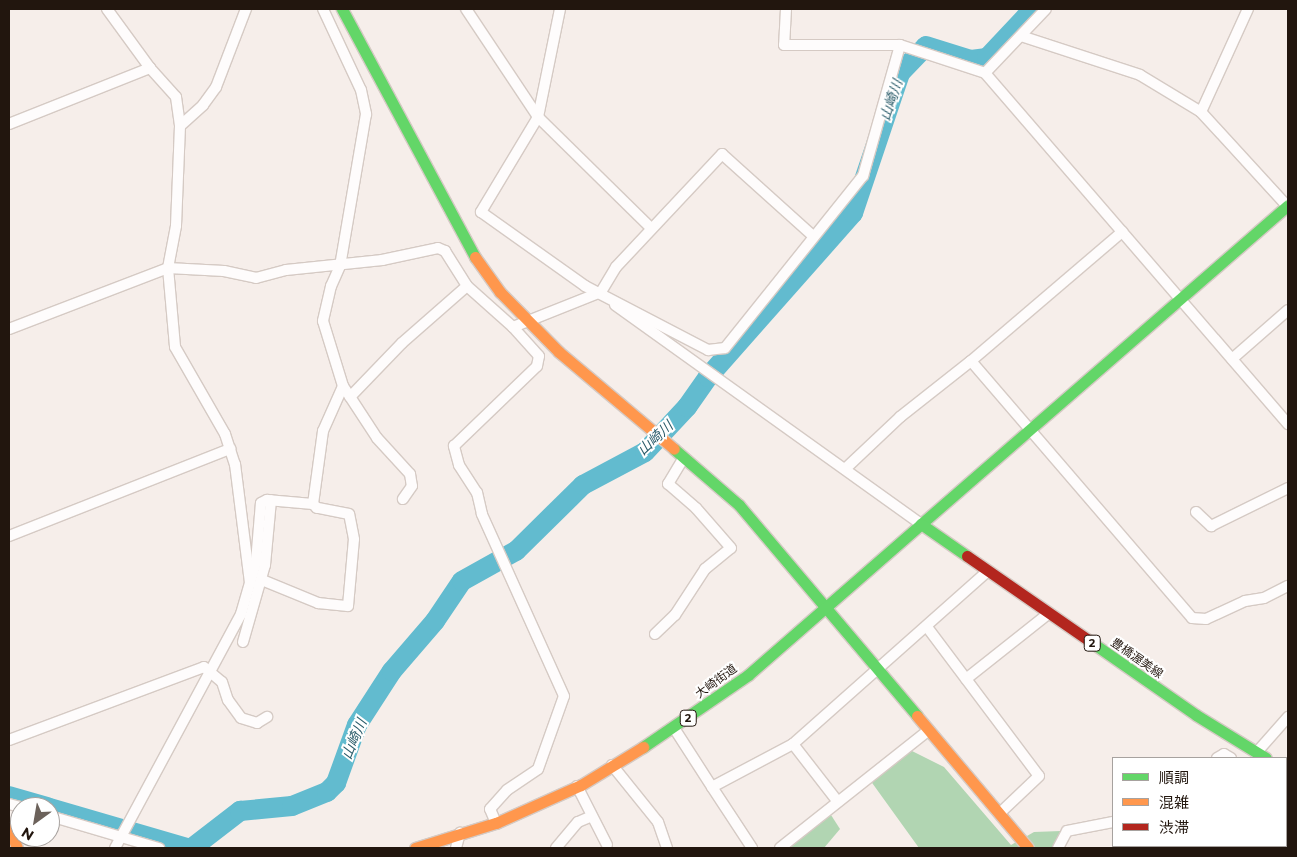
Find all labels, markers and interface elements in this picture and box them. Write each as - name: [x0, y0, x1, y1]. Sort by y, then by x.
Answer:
- water label: 山崎川: [876, 77, 906, 123]
- water label: 山崎川: [634, 418, 676, 458]
- road number: 2: [1083, 634, 1101, 651]
- street label: 豊橋渥美線: [1108, 635, 1166, 681]
- street label: 大崎街道: [692, 661, 740, 701]
- road number: 2: [679, 710, 697, 726]
- water label: 山崎川: [338, 716, 370, 762]
- legend: [1112, 757, 1287, 847]
- text: 順調: [1159, 768, 1189, 787]
- text: 混雑: [1159, 793, 1189, 812]
- north arrow: [10, 797, 60, 847]
- text: 渋滞: [1159, 818, 1189, 837]
- text: N: [18, 823, 37, 845]

